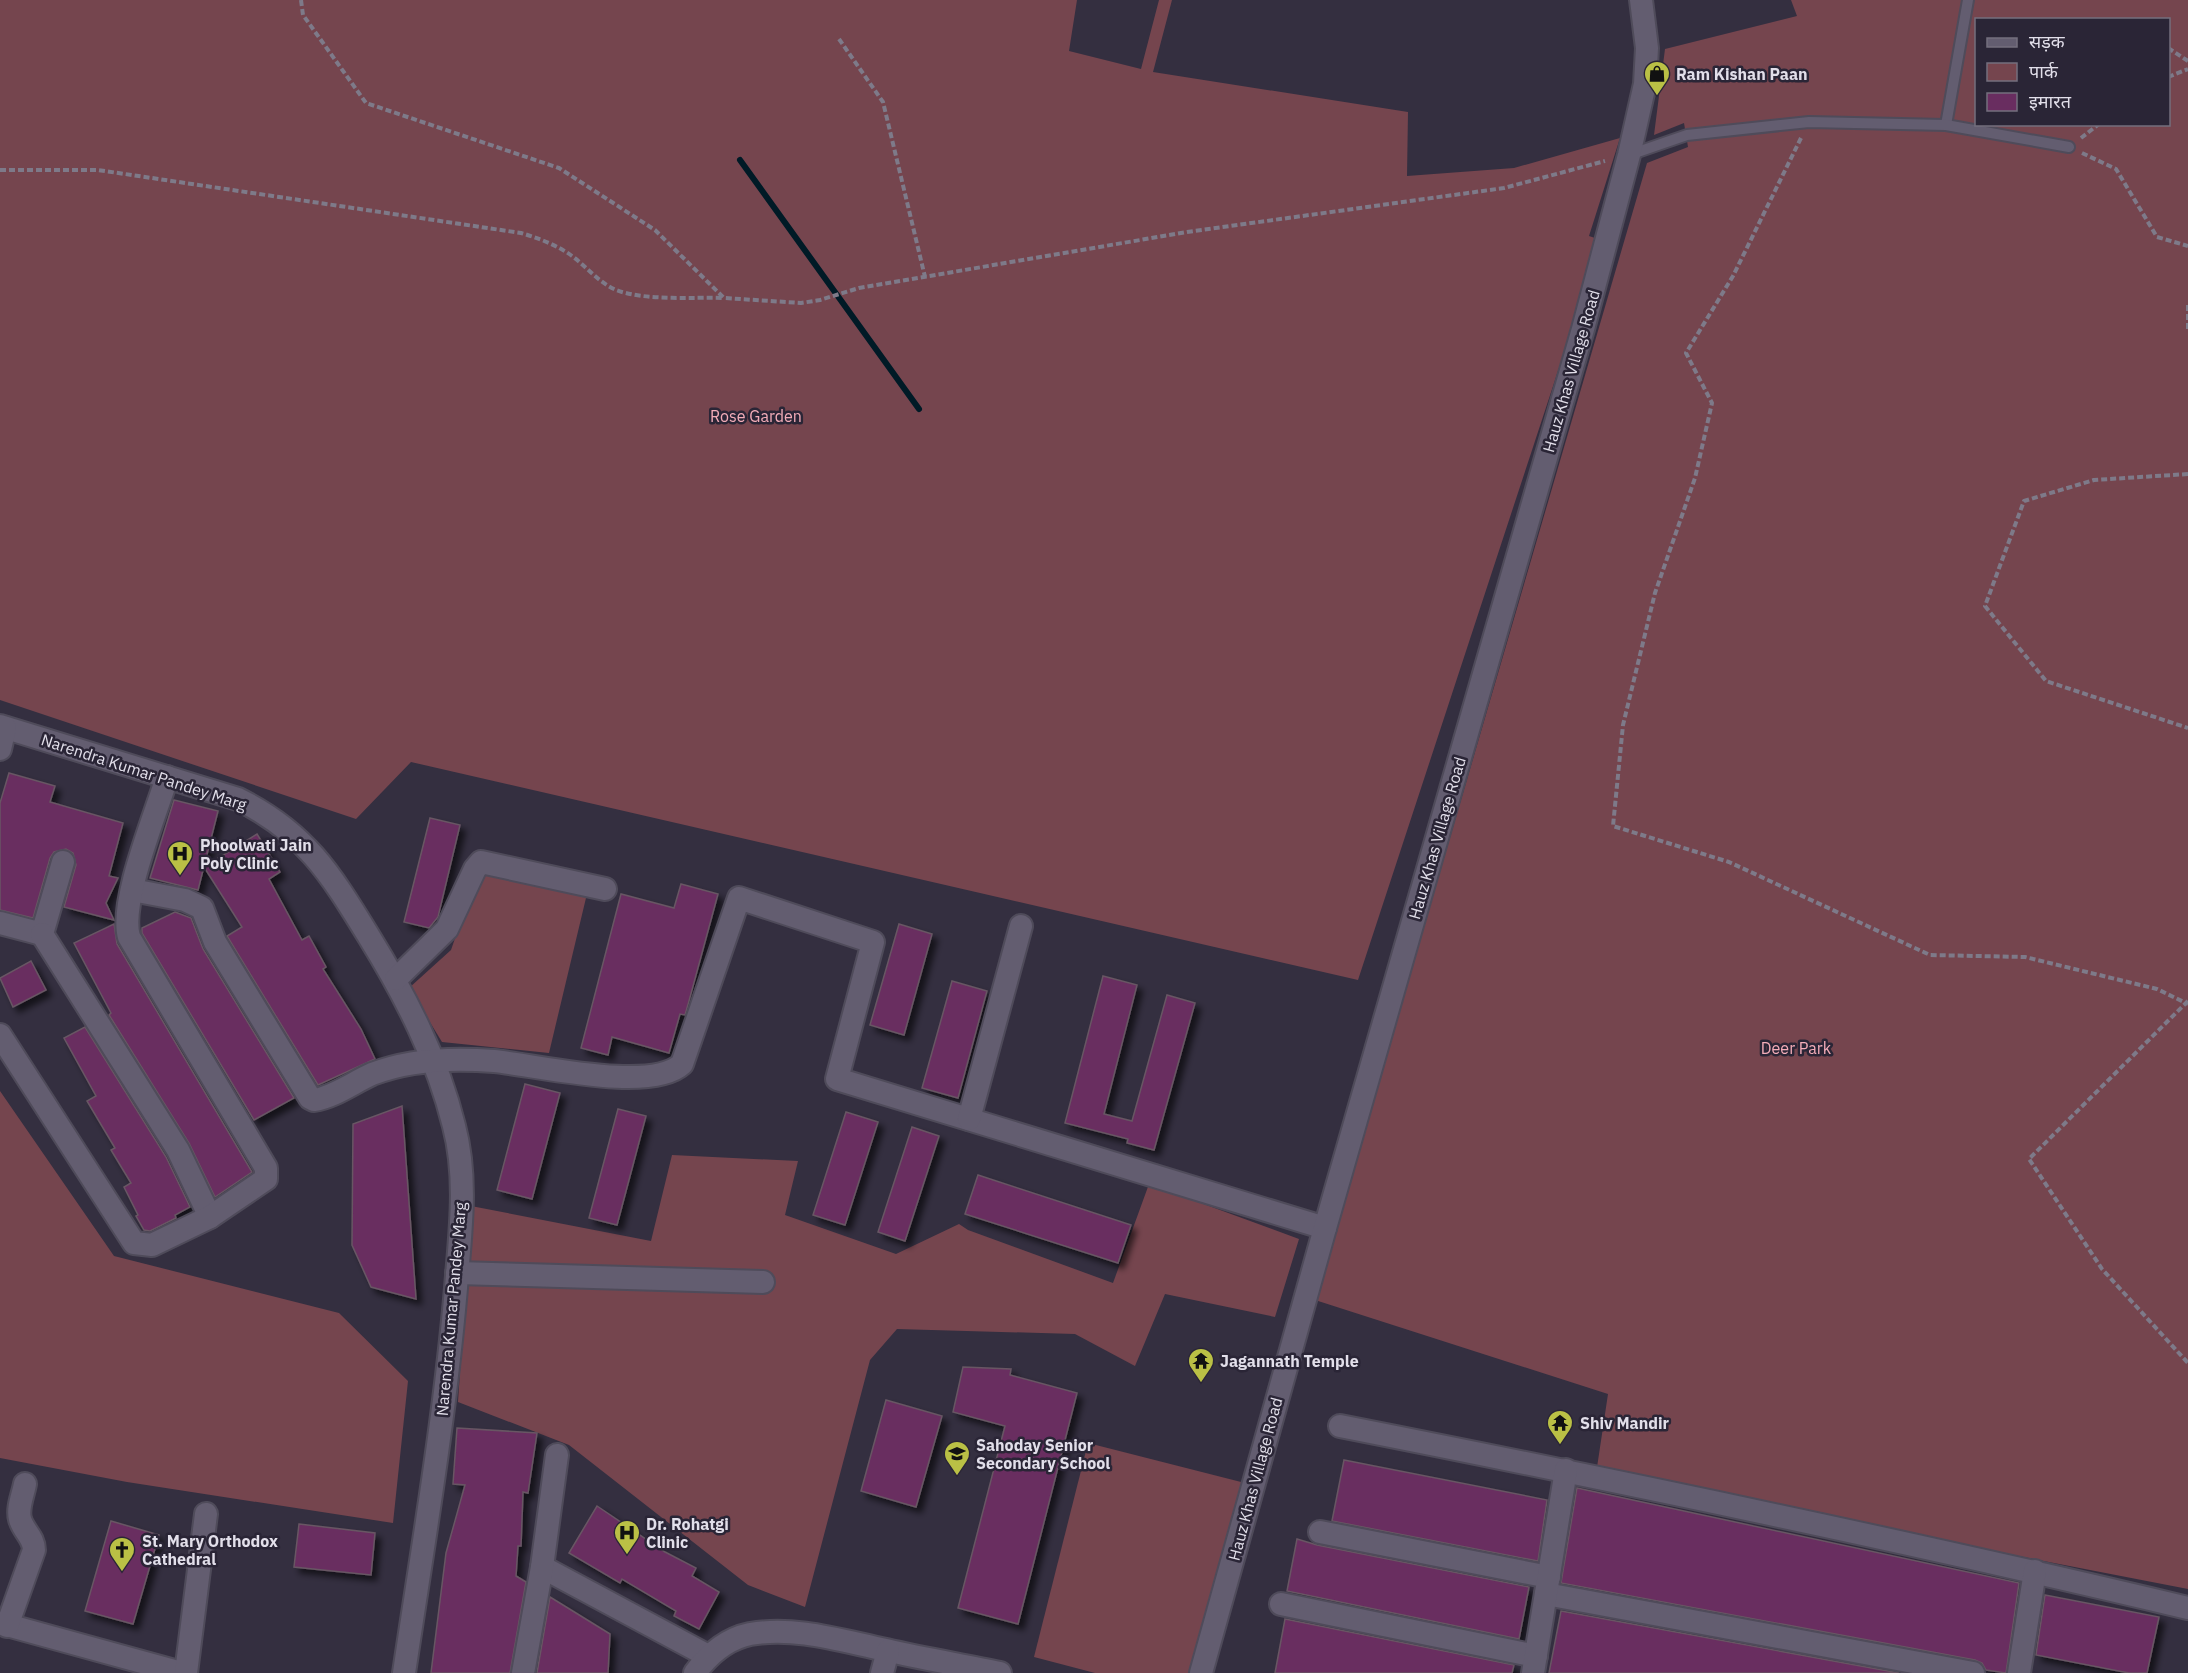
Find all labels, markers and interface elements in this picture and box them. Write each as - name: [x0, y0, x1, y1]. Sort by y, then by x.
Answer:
- legend: [1975, 18, 2170, 126]
- text: सड़क: [2029, 30, 2066, 53]
- shop icon: Ram Kishan Paan: [1642, 59, 1672, 97]
- text: पार्क: [2029, 60, 2059, 83]
- place label: Ram Kishan Paan: [1676, 64, 1808, 84]
- text: इमारत: [2029, 90, 2072, 113]
- street label: Hauz Khas Village Road: [1538, 287, 1604, 455]
- park label: Rose Garden: [710, 406, 802, 426]
- street label: Narendra Kumar Pandey Marg: [39, 729, 250, 815]
- street label: Hauz Khas Village Road: [1404, 754, 1470, 922]
- place label: Phoolwati Jain Poly Clinic: [200, 835, 312, 873]
- hospital icon: Phoolwati Jain Poly Clinic: [165, 839, 195, 877]
- park label: Deer Park: [1761, 1038, 1832, 1058]
- street label: Narendra Kumar Pandey Marg: [432, 1201, 470, 1417]
- temple icon: Jagannath Temple: [1186, 1346, 1216, 1384]
- place label: Jagannath Temple: [1220, 1351, 1359, 1371]
- street label: Hauz Khas Village Road: [1224, 1395, 1286, 1563]
- temple icon: Shiv Mandir: [1545, 1408, 1575, 1446]
- place label: Shiv Mandir: [1580, 1413, 1670, 1433]
- place label: Sahoday Senior Secondary School: [976, 1435, 1110, 1473]
- school or university icon: Sahoday Senior Secondary School: [942, 1439, 972, 1477]
- place label: Dr. Rohatgi Clinic: [646, 1514, 729, 1552]
- hospital icon: Dr. Rohatgi Clinic: [612, 1518, 642, 1556]
- place label: St. Mary Orthodox Cathedral: [142, 1531, 278, 1569]
- church icon: St. Mary Orthodox Cathedral: [107, 1535, 137, 1573]

